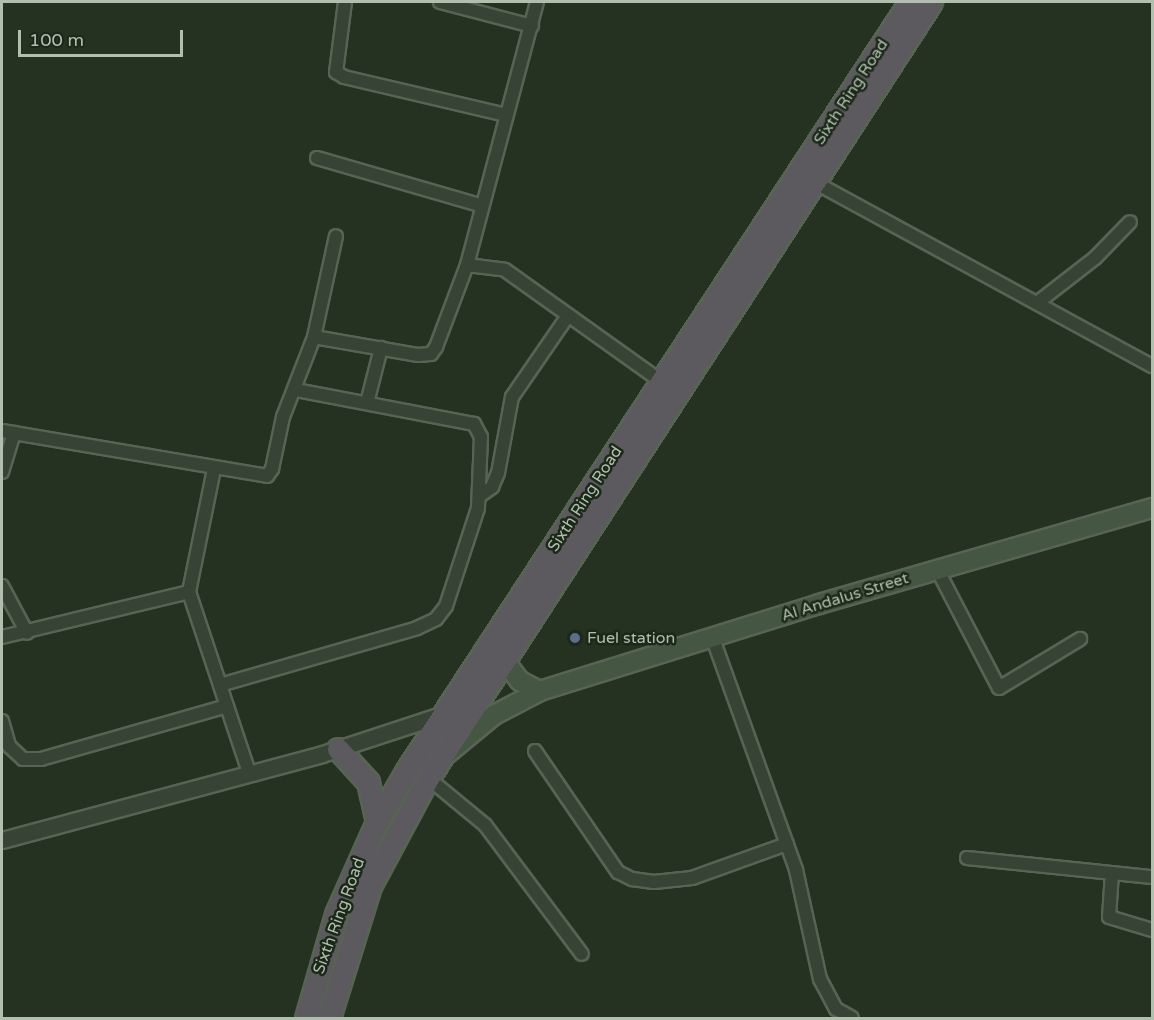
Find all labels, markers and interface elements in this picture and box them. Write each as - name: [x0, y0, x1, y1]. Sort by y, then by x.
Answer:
- scale bar: [21, 18, 186, 56]
- text: 100 m: [29, 29, 84, 51]
- street label: Sixth Ring Road: [810, 36, 892, 148]
- street label: Sixth Ring Road: [544, 443, 626, 555]
- street label: Al Andalus Street: [779, 569, 911, 625]
- place label: Fuel station: [587, 628, 675, 648]
- marker: Fuel station: [568, 631, 582, 645]
- street label: Sixth Ring Road: [309, 855, 369, 977]

